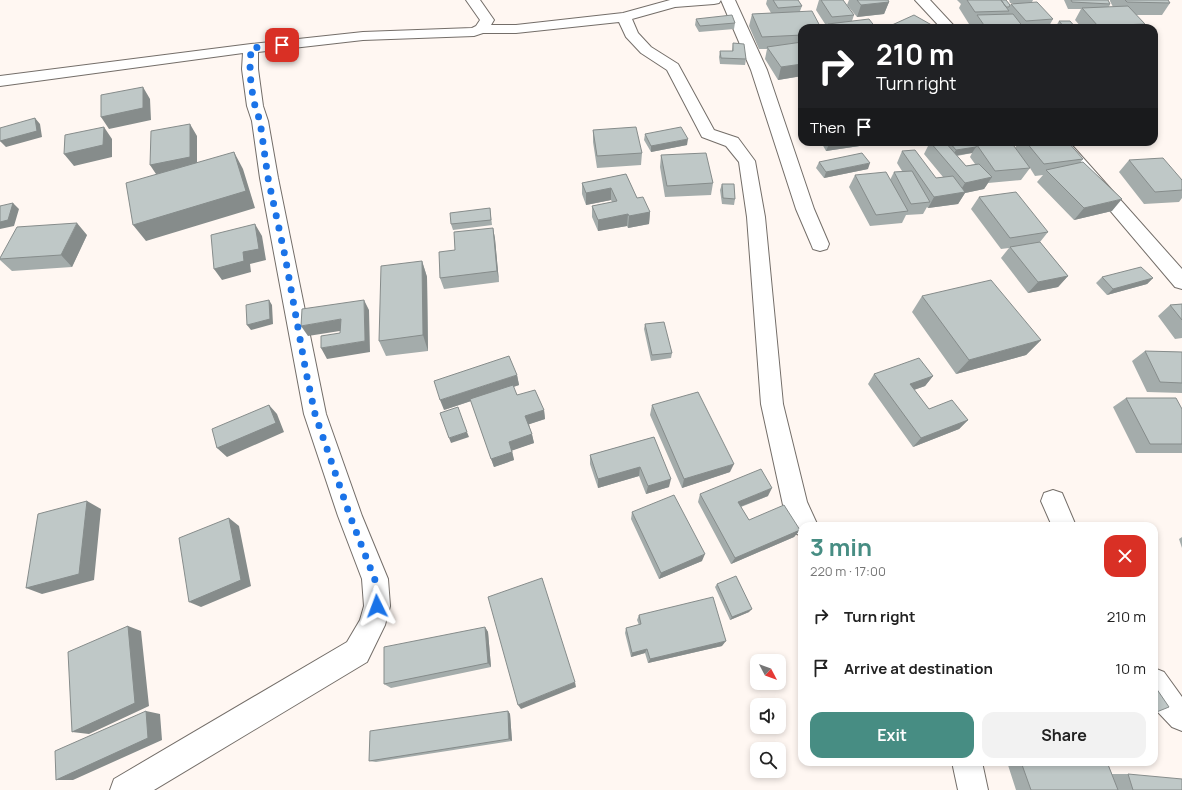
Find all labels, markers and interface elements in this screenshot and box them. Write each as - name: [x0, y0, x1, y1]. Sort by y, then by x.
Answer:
- pin: [265, 28, 299, 62]
- icon: arrive: [271, 34, 293, 56]
- text: 210 m: [876, 35, 954, 73]
- icon: right: [810, 40, 862, 92]
- text: Turn right: [876, 71, 957, 95]
- icon: arrive: [853, 116, 875, 138]
- text: Then: [810, 117, 845, 138]
- text: 3 min: [810, 530, 872, 563]
- button: close: [1104, 535, 1146, 577]
- text: 220 m · 17:00: [810, 562, 886, 580]
- position arrow: [356, 585, 398, 627]
- icon: right: [810, 605, 832, 627]
- text: Turn right: [844, 606, 915, 627]
- text: 210 m: [1107, 606, 1146, 627]
- north arrow: [750, 654, 786, 690]
- map controls: [750, 654, 786, 778]
- icon: arrive: [810, 657, 832, 679]
- text: Arrive at destination: [844, 658, 993, 679]
- text: 10 m: [1115, 658, 1146, 679]
- button: sound: [750, 698, 786, 734]
- button: Exit: [810, 712, 974, 758]
- button: Share: [982, 712, 1146, 758]
- button: search: [750, 742, 786, 778]

